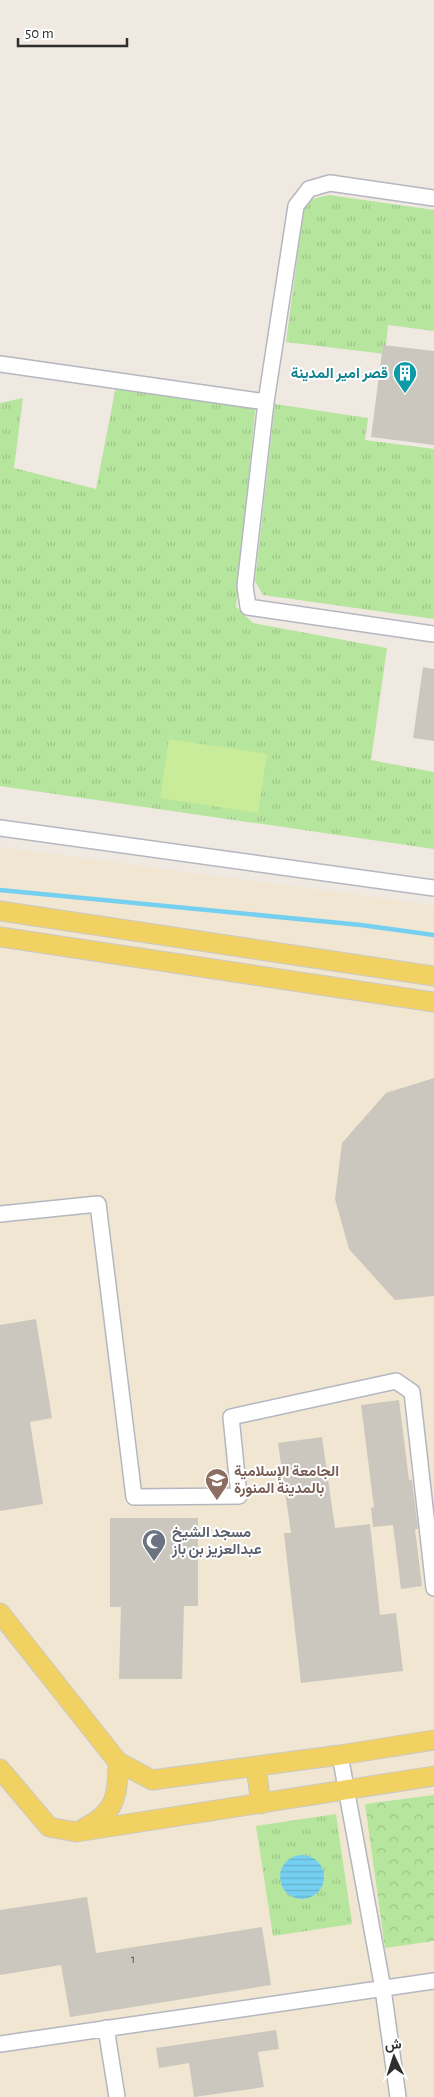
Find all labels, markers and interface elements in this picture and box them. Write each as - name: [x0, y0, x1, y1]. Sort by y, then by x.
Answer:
- scale bar: [18, 15, 126, 47]
- text: 50 m: [25, 26, 54, 41]
- building icon: قصر امير المدينة: [392, 360, 418, 394]
- place label: قصر امير المدينة: [291, 366, 388, 382]
- place label: الجامعة الإسلامية بالمدينة المنورة: [234, 1464, 339, 1497]
- school or university icon: الجامعة الإسلامية بالمدينة المنورة: [204, 1467, 230, 1501]
- place label: مسجد الشيخ عبدالعزيز بن باز: [171, 1525, 262, 1558]
- mosque icon: مسجد الشيخ عبدالعزيز بن باز: [141, 1528, 167, 1562]
- house number: 1: [131, 1953, 135, 1965]
- north arrow: [369, 2032, 419, 2082]
- text: ش: [384, 2037, 402, 2054]

